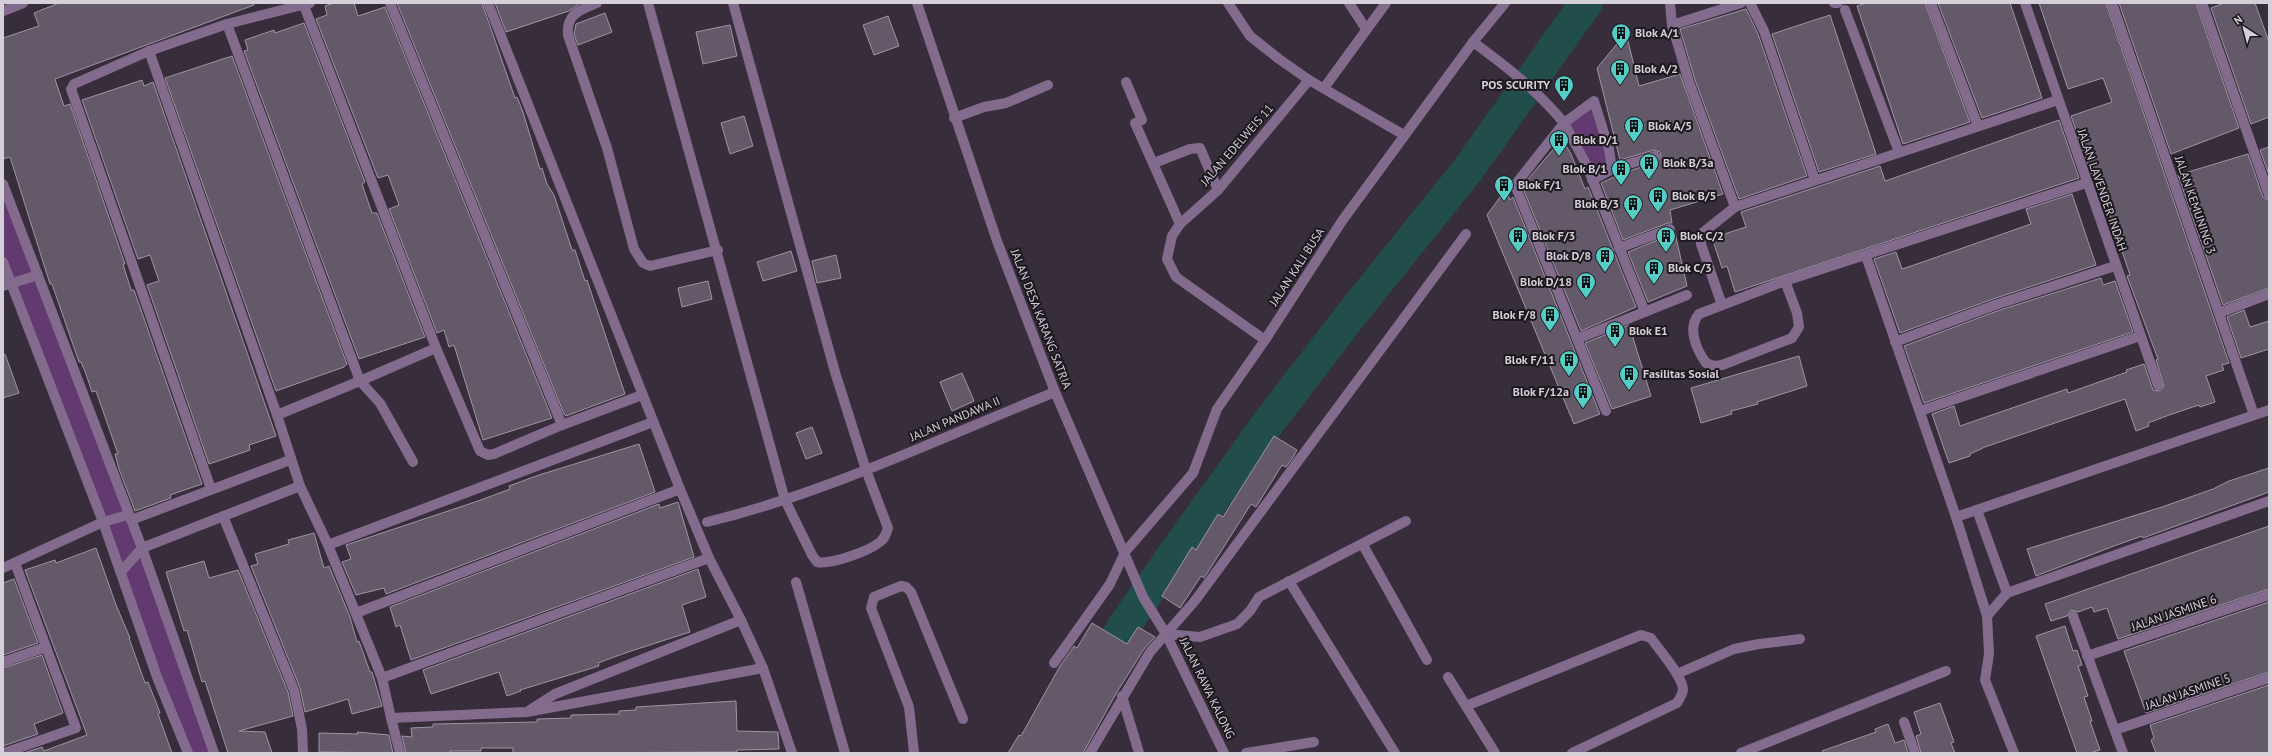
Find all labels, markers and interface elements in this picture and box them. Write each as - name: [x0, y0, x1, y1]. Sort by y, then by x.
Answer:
- north arrow: [2224, 8, 2264, 48]
- text: N: [2231, 12, 2245, 28]
- building icon: Blok A/1: [1610, 22, 1632, 50]
- place label: Blok A/1: [1635, 25, 1679, 40]
- building icon: Blok A/2: [1609, 58, 1631, 86]
- place label: Blok A/2: [1634, 61, 1678, 76]
- building icon: POS SCURITY: [1553, 74, 1575, 102]
- place label: POS SCURITY: [1482, 77, 1551, 92]
- street label: JALAN EDELWEIS 11: [1196, 101, 1276, 189]
- building icon: Blok A/5: [1623, 115, 1645, 143]
- place label: Blok A/5: [1648, 118, 1692, 133]
- street label: JALAN LAVENDER INDAH: [2074, 126, 2130, 253]
- building icon: Blok D/1: [1548, 129, 1570, 157]
- place label: Blok D/1: [1573, 132, 1618, 147]
- building icon: Blok B/3a: [1638, 152, 1660, 180]
- street label: JALAN KEMUNING 3: [2171, 153, 2219, 256]
- place label: Blok B/3a: [1663, 155, 1713, 170]
- building icon: Blok B/1: [1610, 158, 1632, 186]
- place label: Blok B/1: [1563, 161, 1607, 176]
- building icon: Blok F/1: [1493, 174, 1515, 202]
- place label: Blok F/1: [1518, 177, 1561, 192]
- building icon: Blok B/5: [1647, 185, 1669, 213]
- place label: Blok B/5: [1672, 188, 1716, 203]
- building icon: Blok B/3: [1622, 193, 1644, 221]
- place label: Blok B/3: [1575, 196, 1619, 211]
- street label: JALAN KALI BUSA: [1265, 225, 1327, 309]
- building icon: Blok F/3: [1507, 225, 1529, 253]
- building icon: Blok C/2: [1655, 225, 1677, 253]
- place label: Blok F/3: [1532, 228, 1575, 243]
- place label: Blok C/2: [1680, 228, 1724, 243]
- building icon: Blok D/8: [1594, 245, 1616, 273]
- street label: JALAN DESA KARANG SATRIA: [1007, 246, 1075, 391]
- place label: Blok D/8: [1546, 248, 1591, 263]
- building icon: Blok C/3: [1643, 257, 1665, 285]
- place label: Blok C/3: [1668, 260, 1712, 275]
- building icon: Blok D/18: [1575, 271, 1597, 299]
- place label: Blok D/18: [1520, 274, 1572, 289]
- building icon: Blok F/8: [1539, 304, 1561, 332]
- place label: Blok F/8: [1493, 307, 1536, 322]
- building icon: Blok E1: [1604, 320, 1626, 348]
- place label: Blok E1: [1629, 323, 1668, 338]
- building icon: Blok F/11: [1558, 349, 1580, 377]
- place label: Blok F/11: [1505, 352, 1555, 367]
- building icon: Fasilitas Sosial: [1618, 363, 1640, 391]
- place label: Fasilitas Sosial: [1643, 366, 1719, 381]
- building icon: Blok F/12a: [1572, 381, 1594, 409]
- place label: Blok F/12a: [1513, 384, 1569, 399]
- street label: JALAN PANDAWA II: [906, 393, 1002, 445]
- street label: JALAN JASMINE 6: [2128, 591, 2218, 634]
- street label: JALAN RAWA KALONG: [1176, 634, 1239, 741]
- street label: JALAN JASMINE 5: [2142, 670, 2232, 713]

